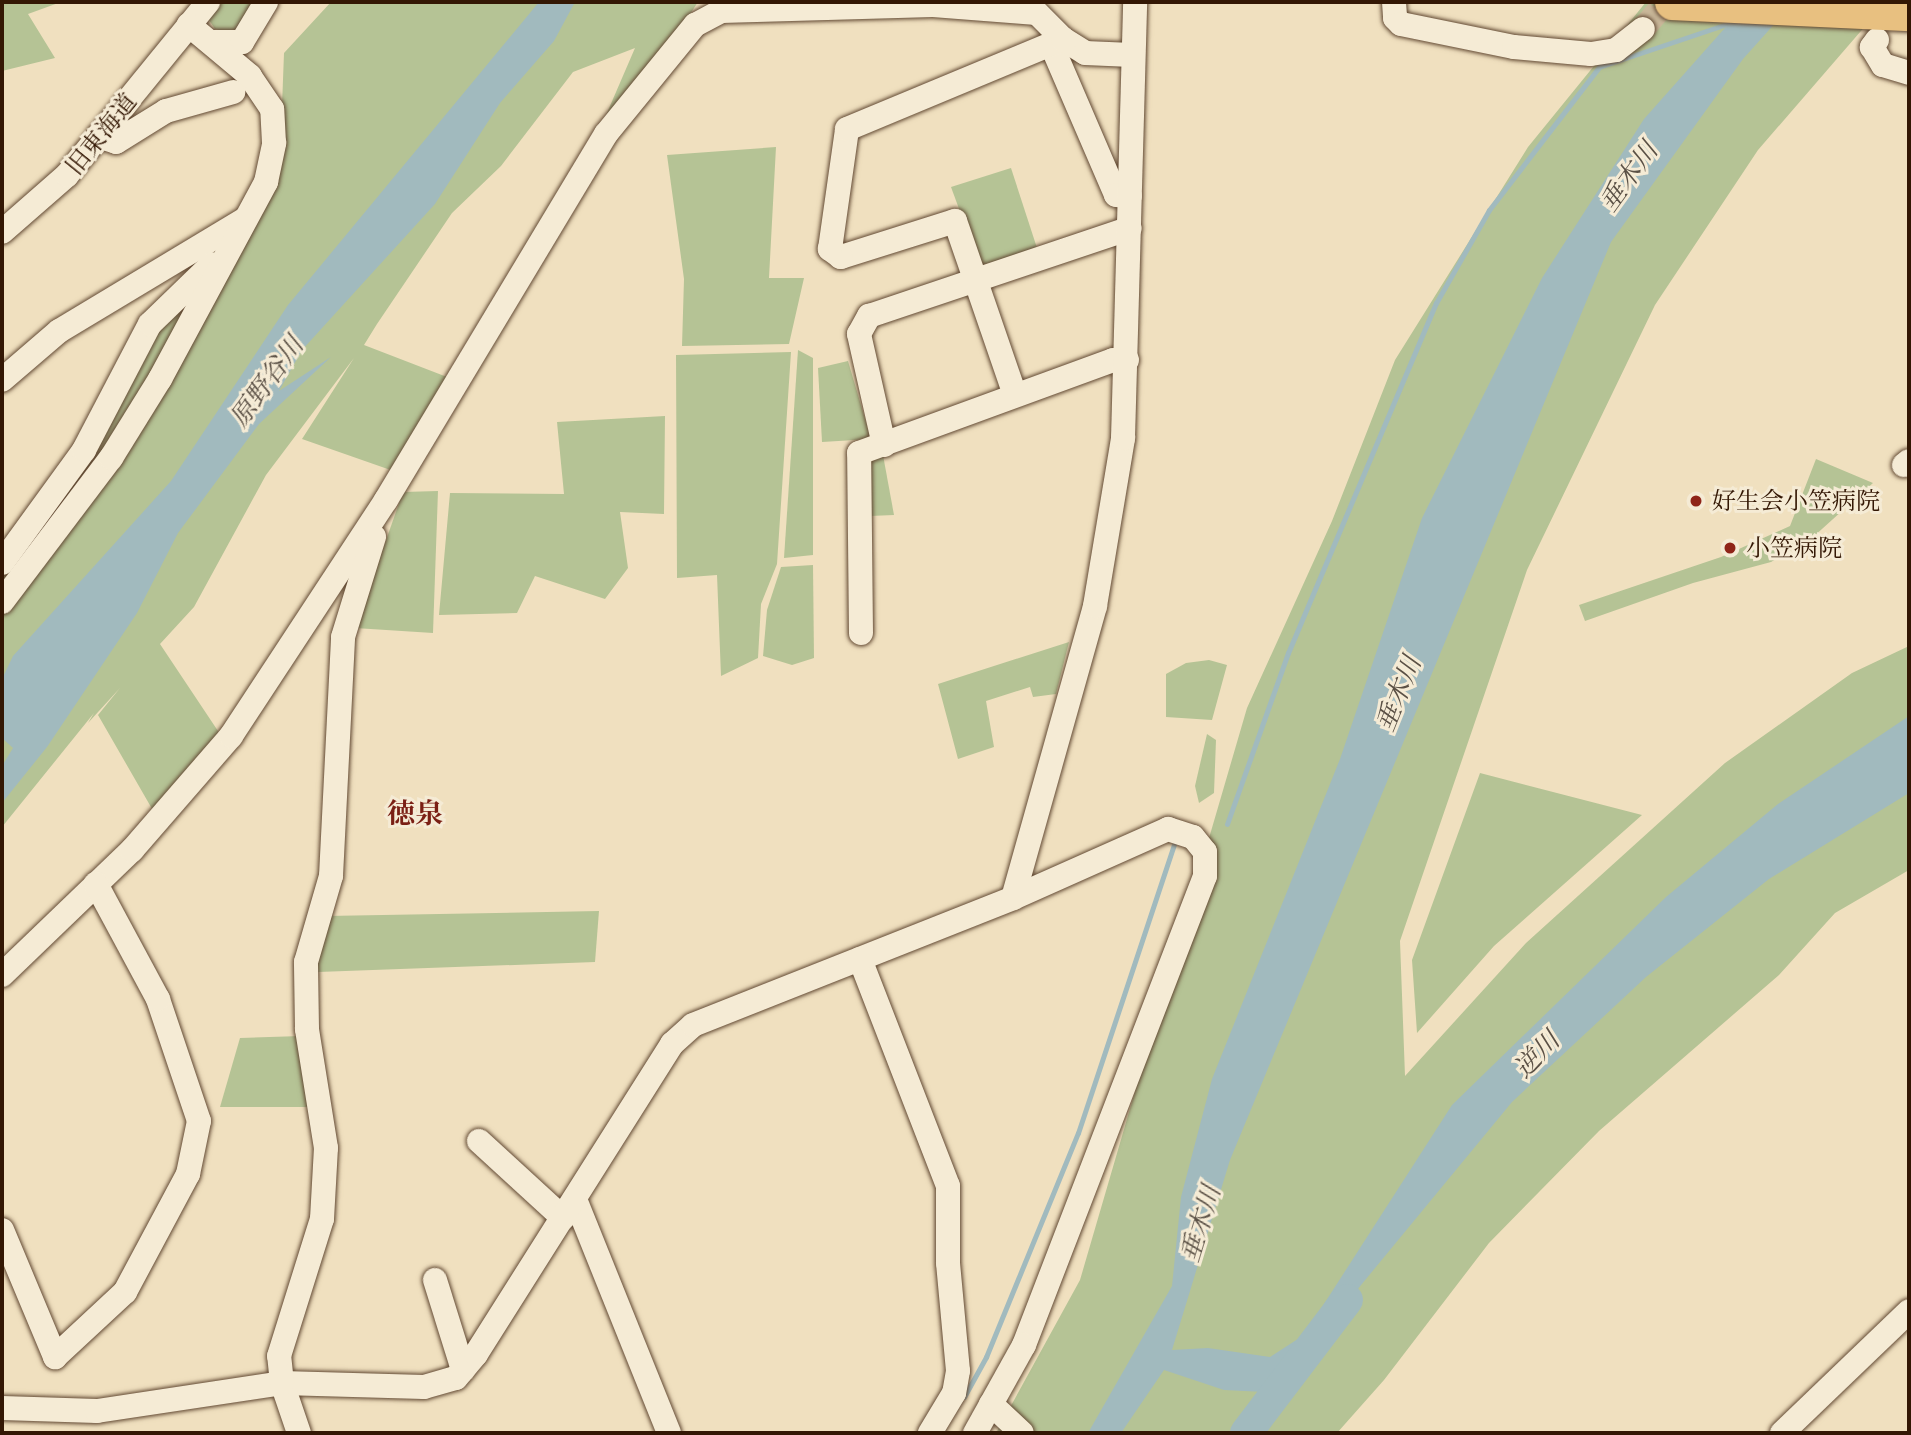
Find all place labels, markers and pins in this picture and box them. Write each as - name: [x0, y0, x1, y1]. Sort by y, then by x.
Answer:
- place label: 好生会小笠病院: [1712, 487, 1880, 515]
- marker: 好生会小笠病院: [1686, 491, 1706, 511]
- place label: 小笠病院: [1746, 534, 1842, 562]
- marker: 小笠病院: [1720, 538, 1740, 558]

